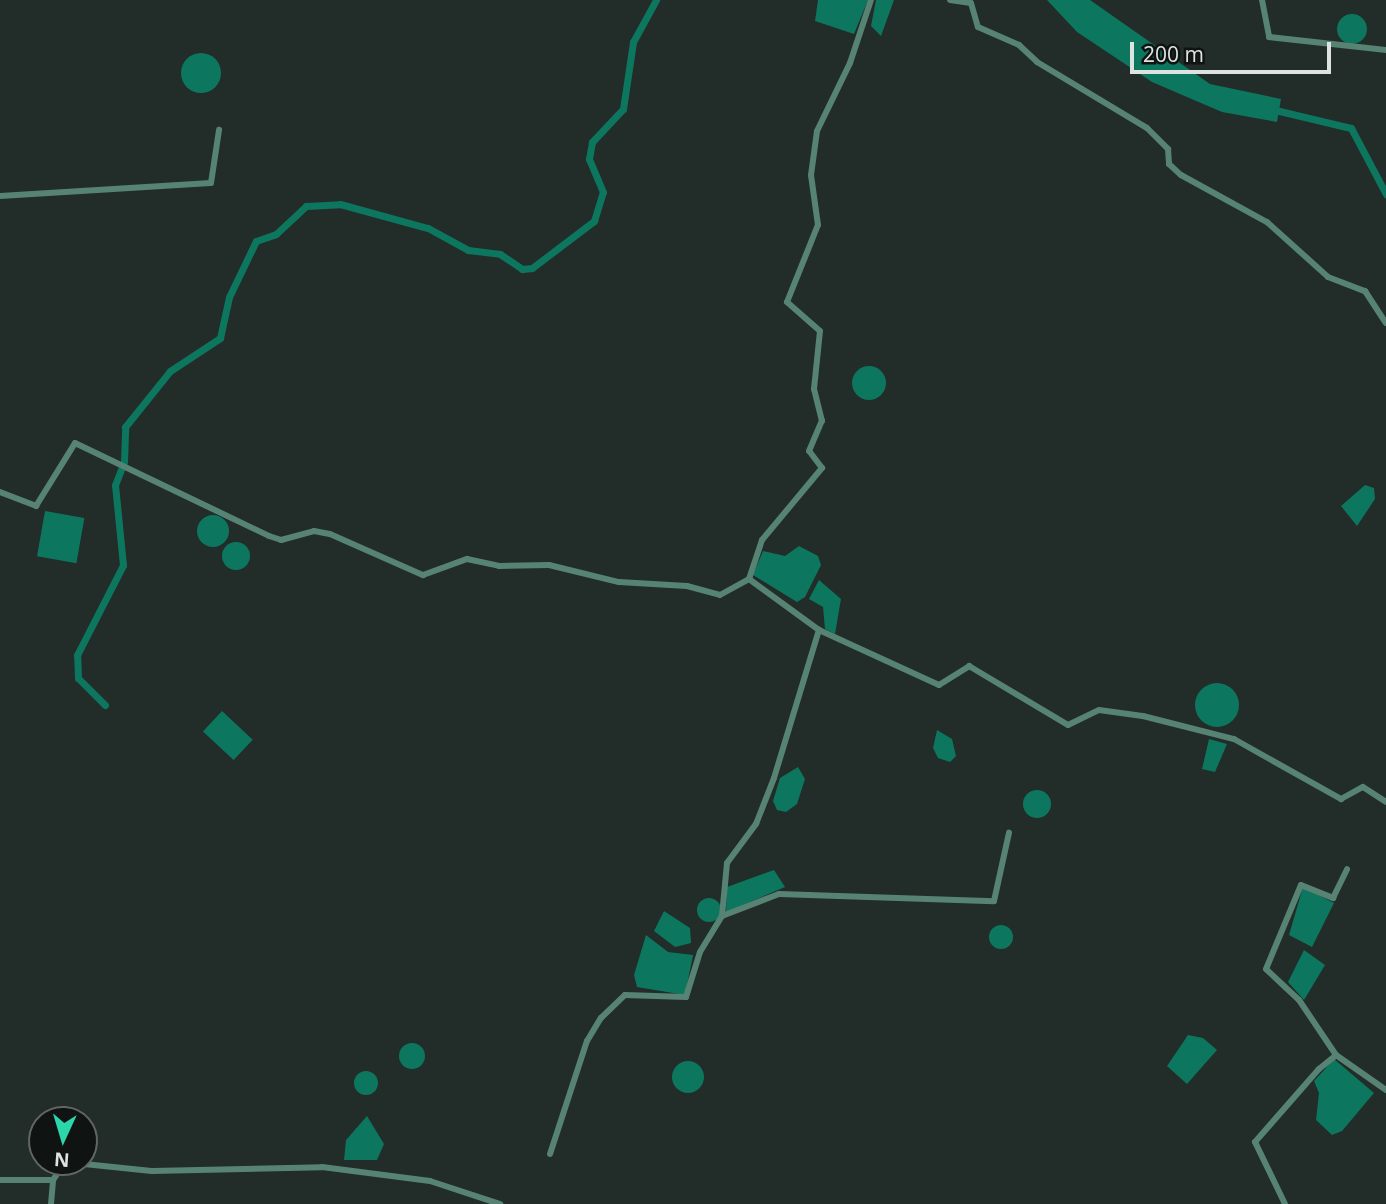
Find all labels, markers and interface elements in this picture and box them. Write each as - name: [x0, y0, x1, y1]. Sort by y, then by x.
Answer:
- scale bar: [1134, 28, 1335, 72]
- text: 200 m: [1143, 40, 1204, 68]
- north arrow: [28, 1106, 98, 1176]
- text: N: [53, 1146, 70, 1173]

